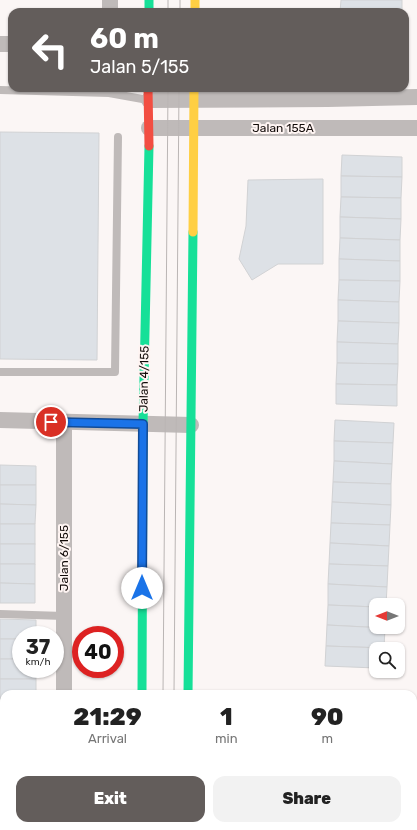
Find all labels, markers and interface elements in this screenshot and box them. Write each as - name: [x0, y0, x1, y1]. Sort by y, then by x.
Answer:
- text: 60 m: [90, 22, 159, 55]
- icon: left: [24, 24, 76, 76]
- text: Jalan 5/155: [90, 56, 189, 78]
- street label: Jalan 155A: [252, 121, 314, 135]
- street label: Jalan 4/155: [136, 346, 152, 412]
- pin: [34, 405, 68, 439]
- icon: arrive: [40, 411, 62, 433]
- street label: Jalan 6/155: [57, 525, 71, 591]
- position arrow: [121, 567, 163, 609]
- north arrow: [369, 598, 405, 634]
- map controls: [369, 598, 405, 678]
- speed limit sign: 40: [72, 626, 124, 678]
- text: 37: [26, 635, 50, 659]
- button: search: [369, 642, 405, 678]
- text: km/h: [26, 656, 50, 668]
- text: 21:29: [73, 703, 142, 731]
- text: 1: [220, 703, 233, 731]
- text: 90: [311, 703, 344, 731]
- text: Arrival: [88, 731, 127, 746]
- text: min: [215, 731, 238, 746]
- text: m: [322, 731, 333, 746]
- button: Exit: [16, 776, 205, 822]
- button: Share: [213, 776, 401, 822]

